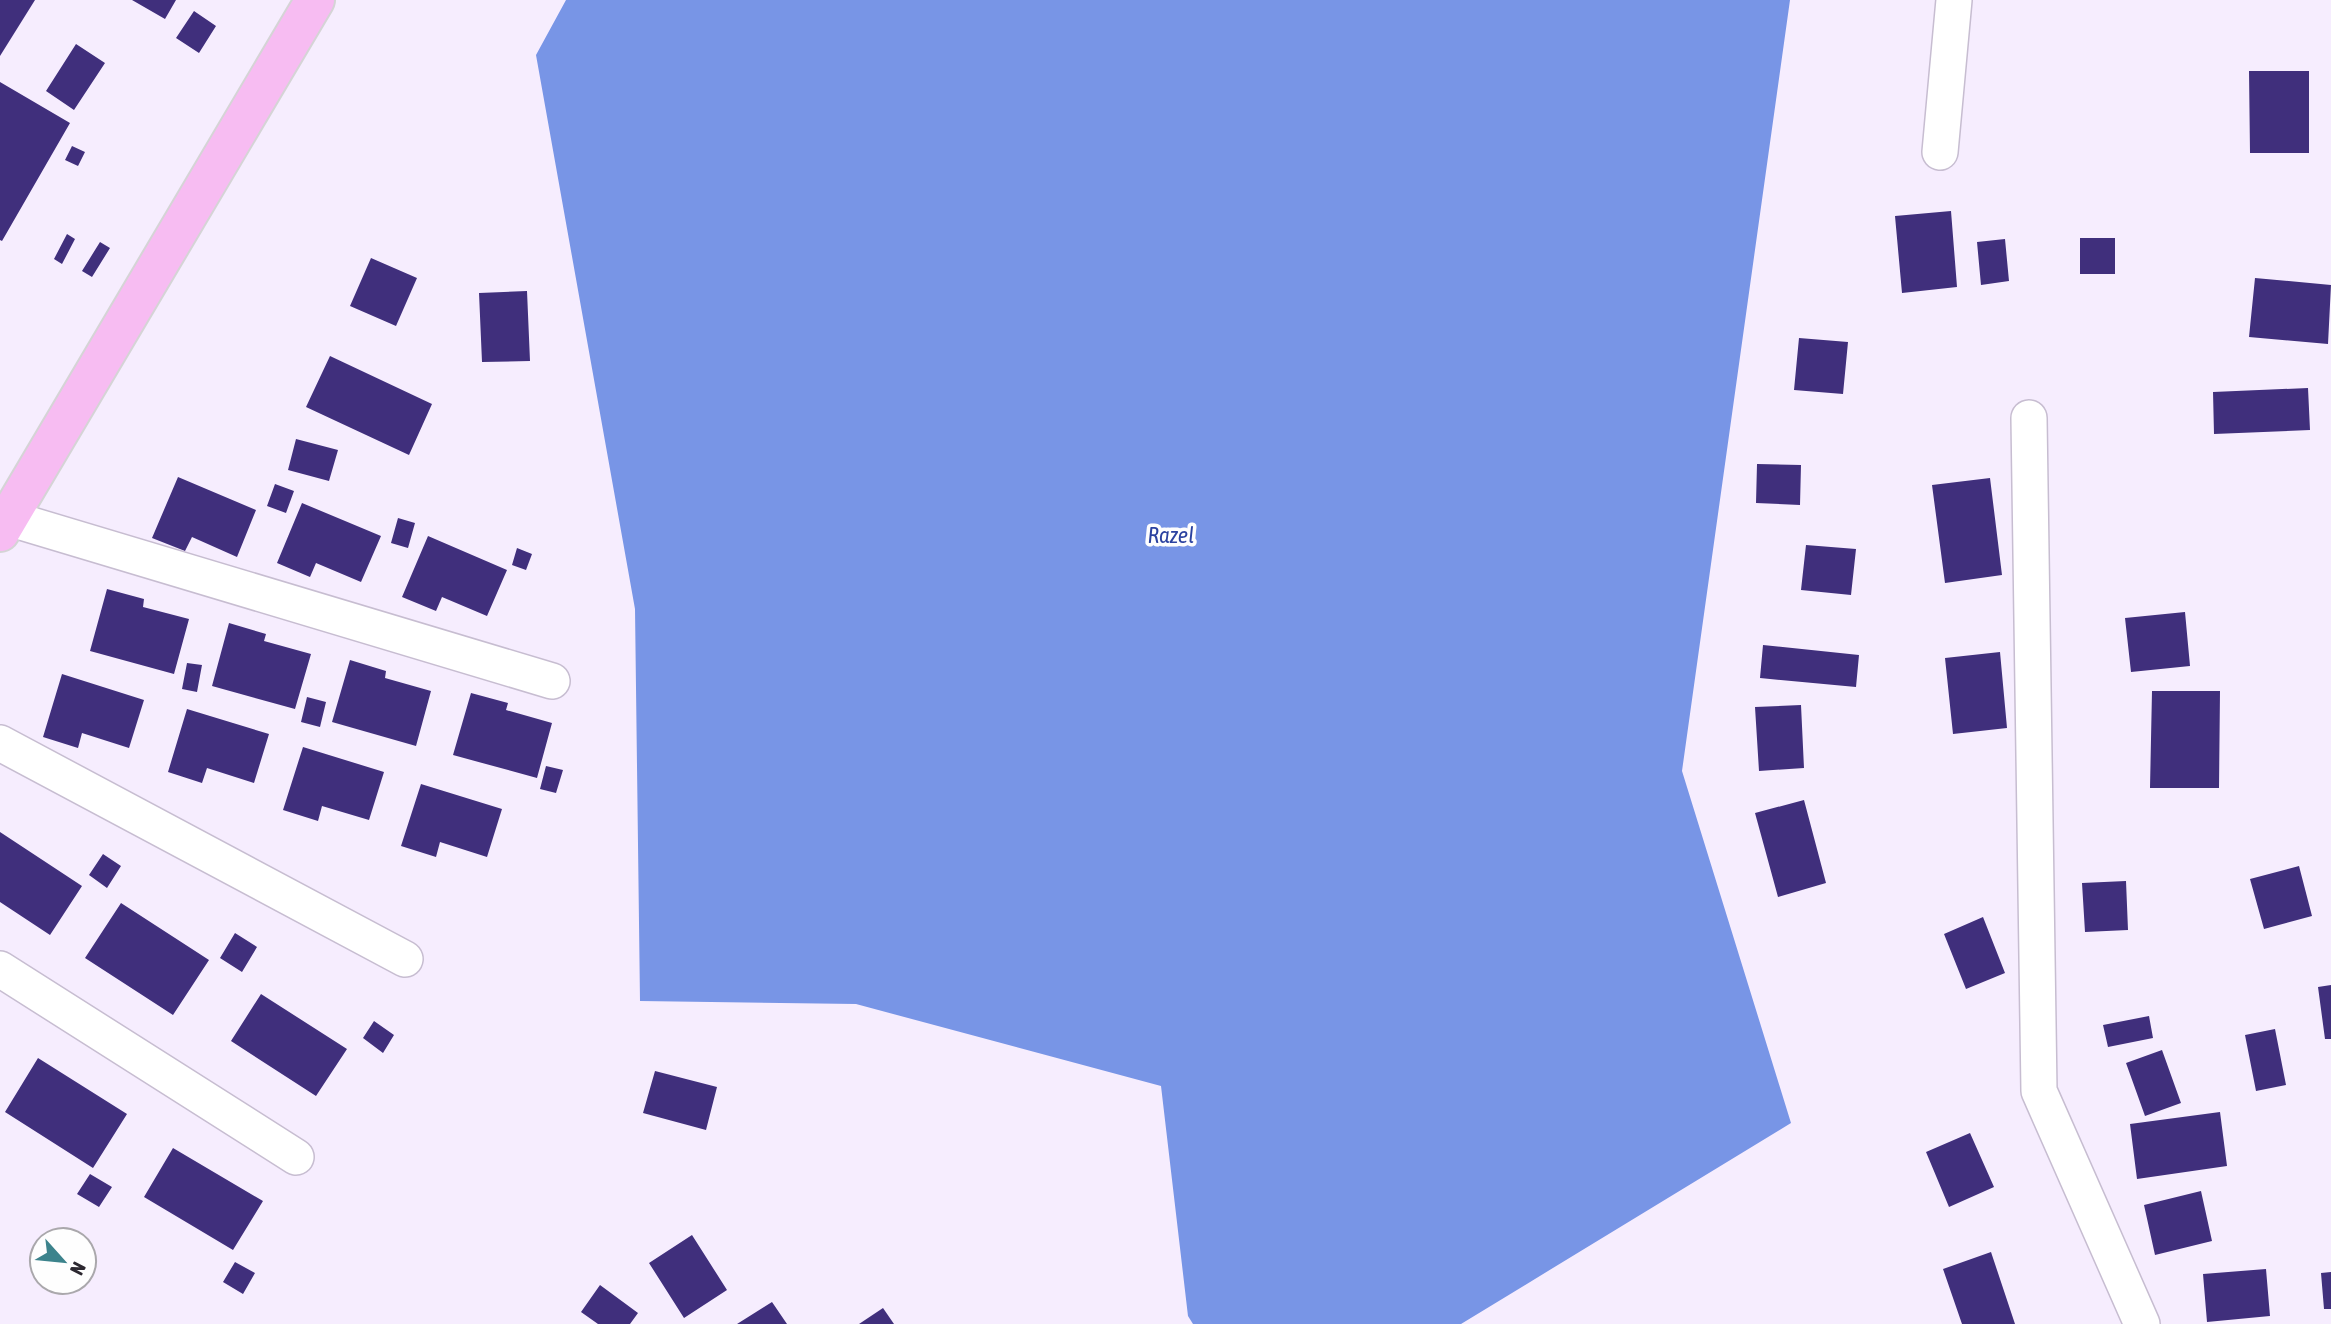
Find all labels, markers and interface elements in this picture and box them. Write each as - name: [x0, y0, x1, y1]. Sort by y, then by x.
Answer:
- water label: Razel: [1148, 522, 1194, 548]
- north arrow: [28, 1226, 98, 1296]
- text: N: [66, 1259, 90, 1279]

